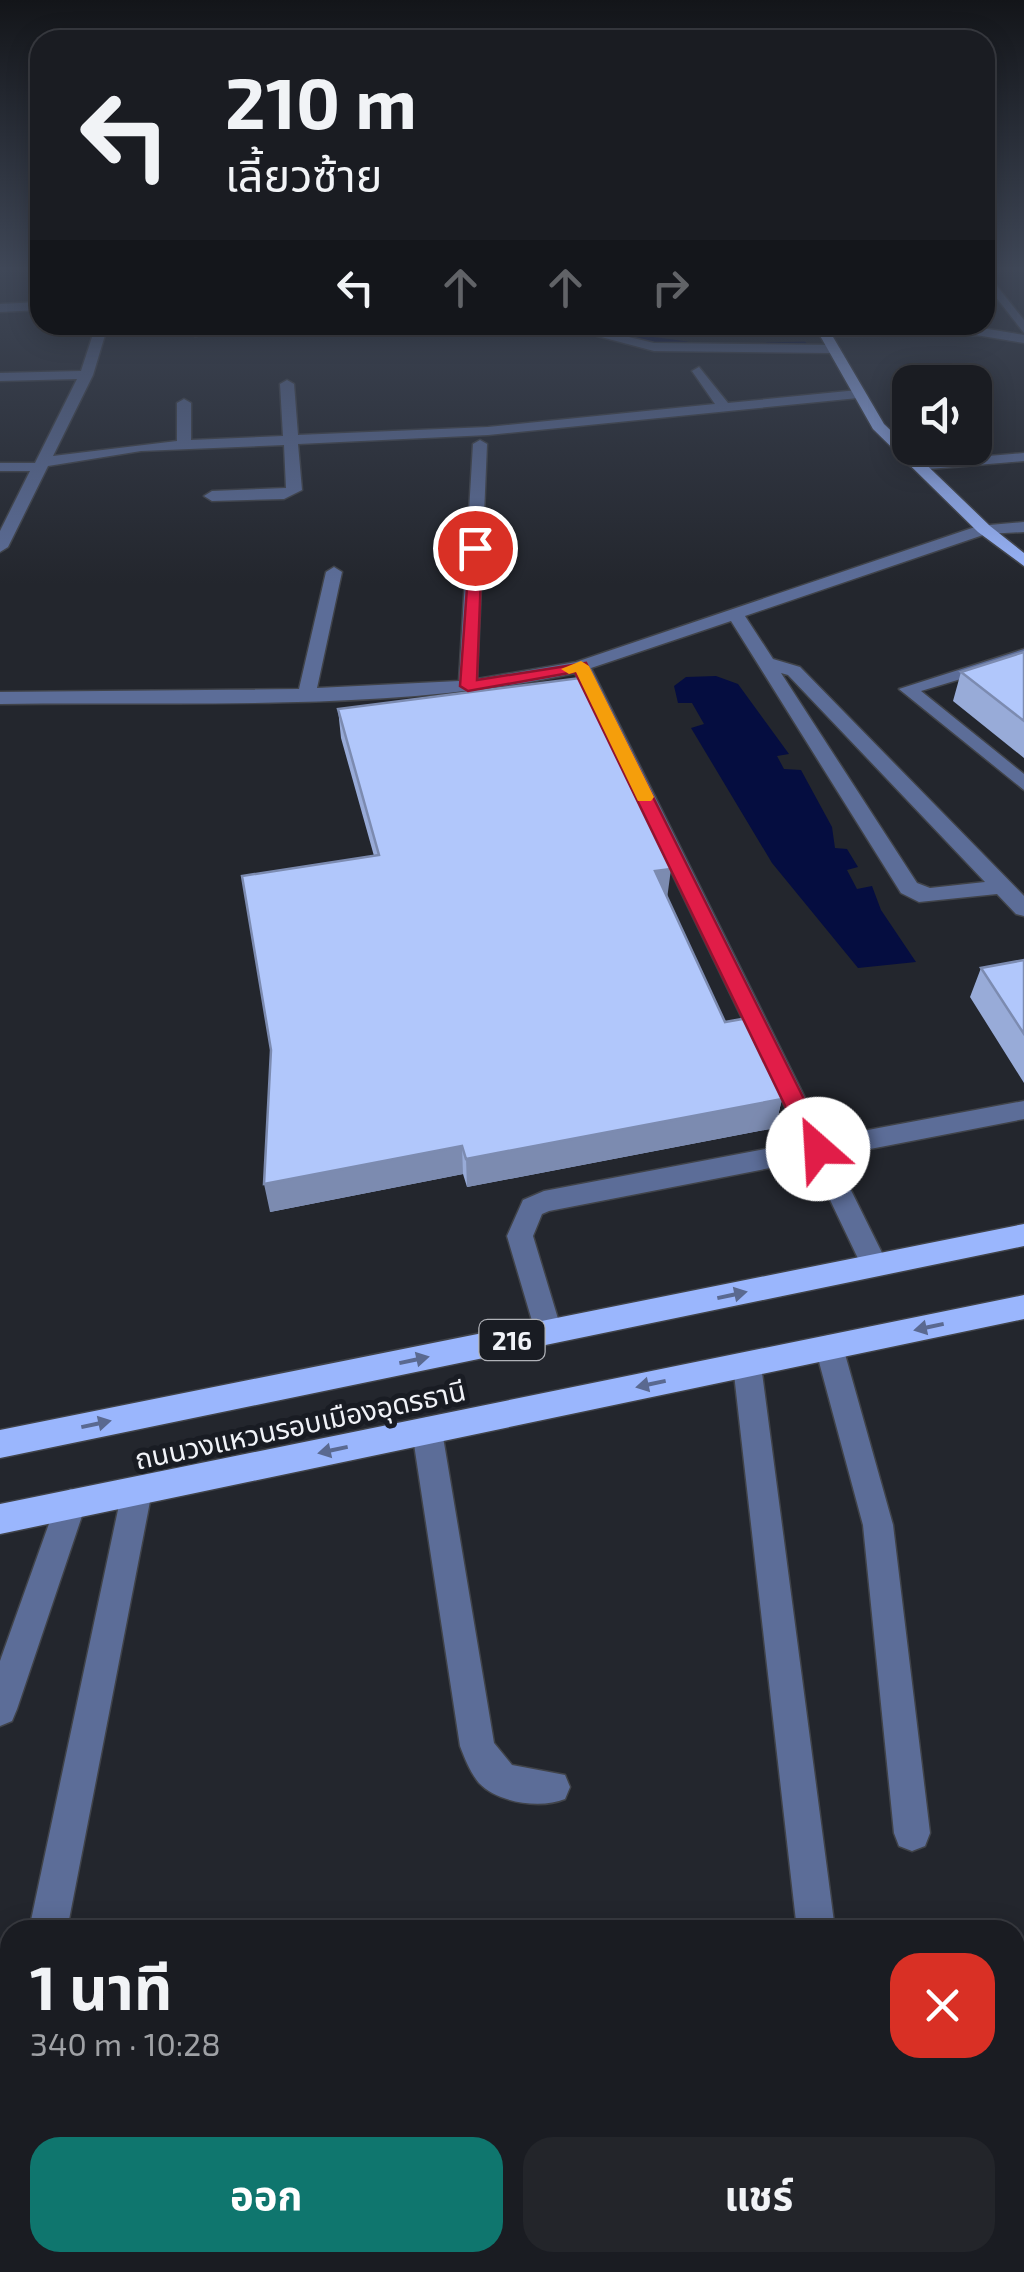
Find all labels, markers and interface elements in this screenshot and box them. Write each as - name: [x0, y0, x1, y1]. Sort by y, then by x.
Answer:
- text: 210 m: [225, 59, 417, 143]
- icon: left: [60, 70, 190, 200]
- text: เลี้ยวซ้าย: [225, 147, 382, 201]
- icon: left: [328, 260, 383, 315]
- icon: ahead: [433, 260, 488, 315]
- icon: ahead: [538, 260, 593, 315]
- icon: right: [643, 260, 698, 315]
- map controls: [892, 365, 992, 465]
- button: sound: [892, 365, 992, 465]
- pin: [433, 506, 518, 591]
- icon: arrive: [448, 521, 503, 576]
- position arrow: [766, 1097, 870, 1201]
- one-way arrow: [717, 1286, 748, 1302]
- one-way arrow: [913, 1319, 944, 1335]
- road number: 216: [480, 1320, 544, 1360]
- one-way arrow: [399, 1351, 430, 1367]
- street label: ถนนวงแหวนรอบเมืองอุดรธานี: [132, 1372, 469, 1477]
- one-way arrow: [636, 1377, 667, 1393]
- one-way arrow: [80, 1416, 111, 1432]
- one-way arrow: [317, 1443, 348, 1459]
- text: 1 นาที: [30, 1950, 172, 2022]
- button: close: [890, 1953, 995, 2058]
- text: 340 m · 10:28: [30, 2024, 221, 2062]
- button: ออก: [30, 2137, 503, 2252]
- button: แชร์: [523, 2137, 995, 2252]

